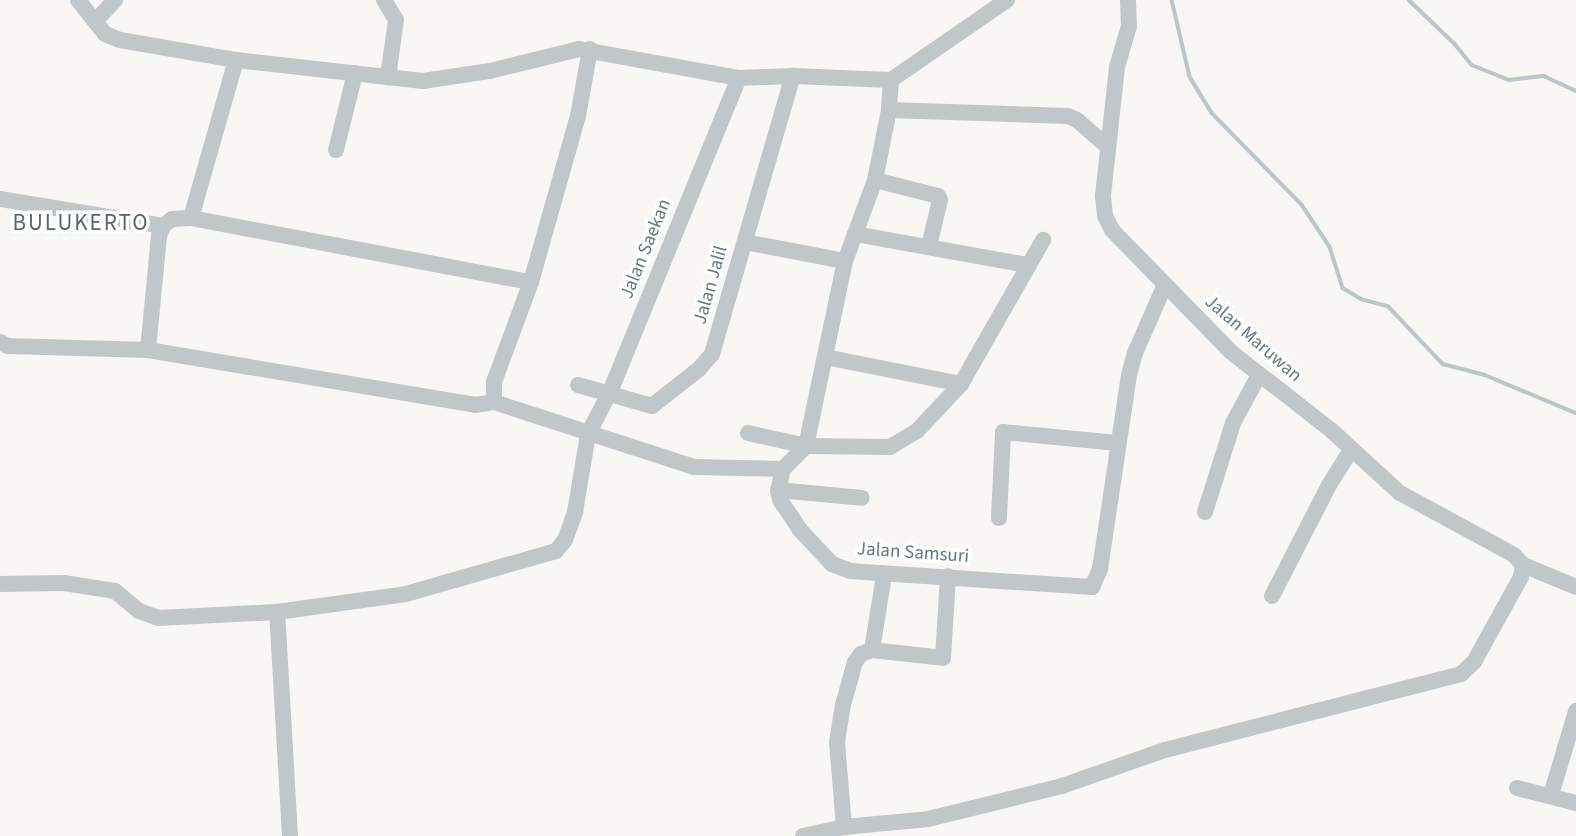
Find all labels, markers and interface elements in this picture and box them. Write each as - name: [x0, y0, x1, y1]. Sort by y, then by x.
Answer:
- street label: Jalan Saekan: [616, 196, 676, 302]
- district label: BULUKERTO: [14, 209, 148, 237]
- street label: Jalan Jalil: [689, 243, 733, 327]
- street label: Jalan Maruwan: [1200, 291, 1306, 387]
- street label: Jalan Samsuri: [856, 538, 970, 568]

